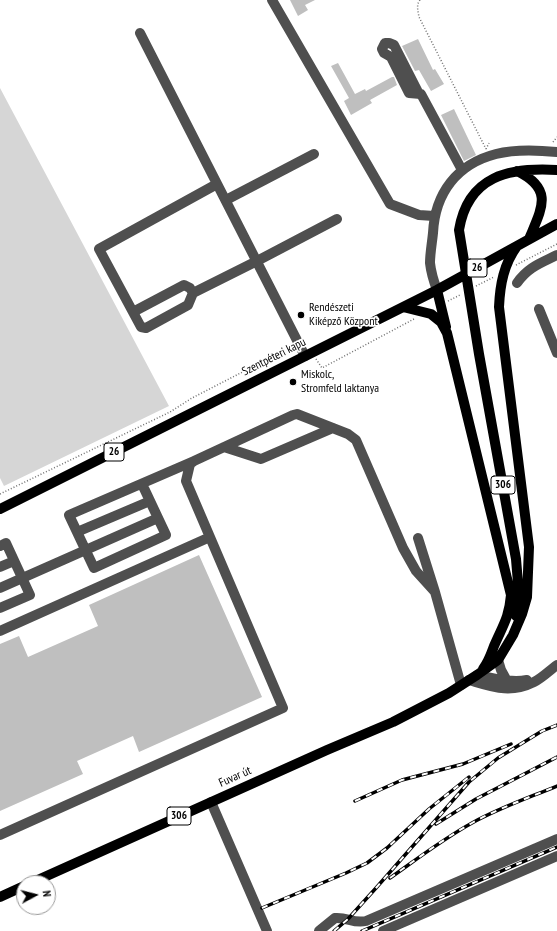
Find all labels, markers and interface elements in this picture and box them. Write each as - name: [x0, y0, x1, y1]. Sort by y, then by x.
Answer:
- road number: 26: [467, 259, 487, 277]
- place label: Rendészeti Kiképző Központ: [309, 301, 378, 329]
- marker: Rendészeti Kiképző Központ: [296, 310, 306, 320]
- street label: Szentpéteri kapu: [240, 335, 308, 379]
- place label: Miskolc, Stromfeld laktanya: [301, 368, 379, 396]
- marker: Miskolc, Stromfeld laktanya: [288, 377, 298, 387]
- road number: 26: [104, 443, 124, 461]
- road number: 306: [491, 476, 515, 494]
- street label: Fuvar út: [217, 764, 253, 790]
- road number: 306: [167, 807, 191, 825]
- north arrow: [16, 875, 56, 915]
- text: N: [40, 890, 54, 897]

